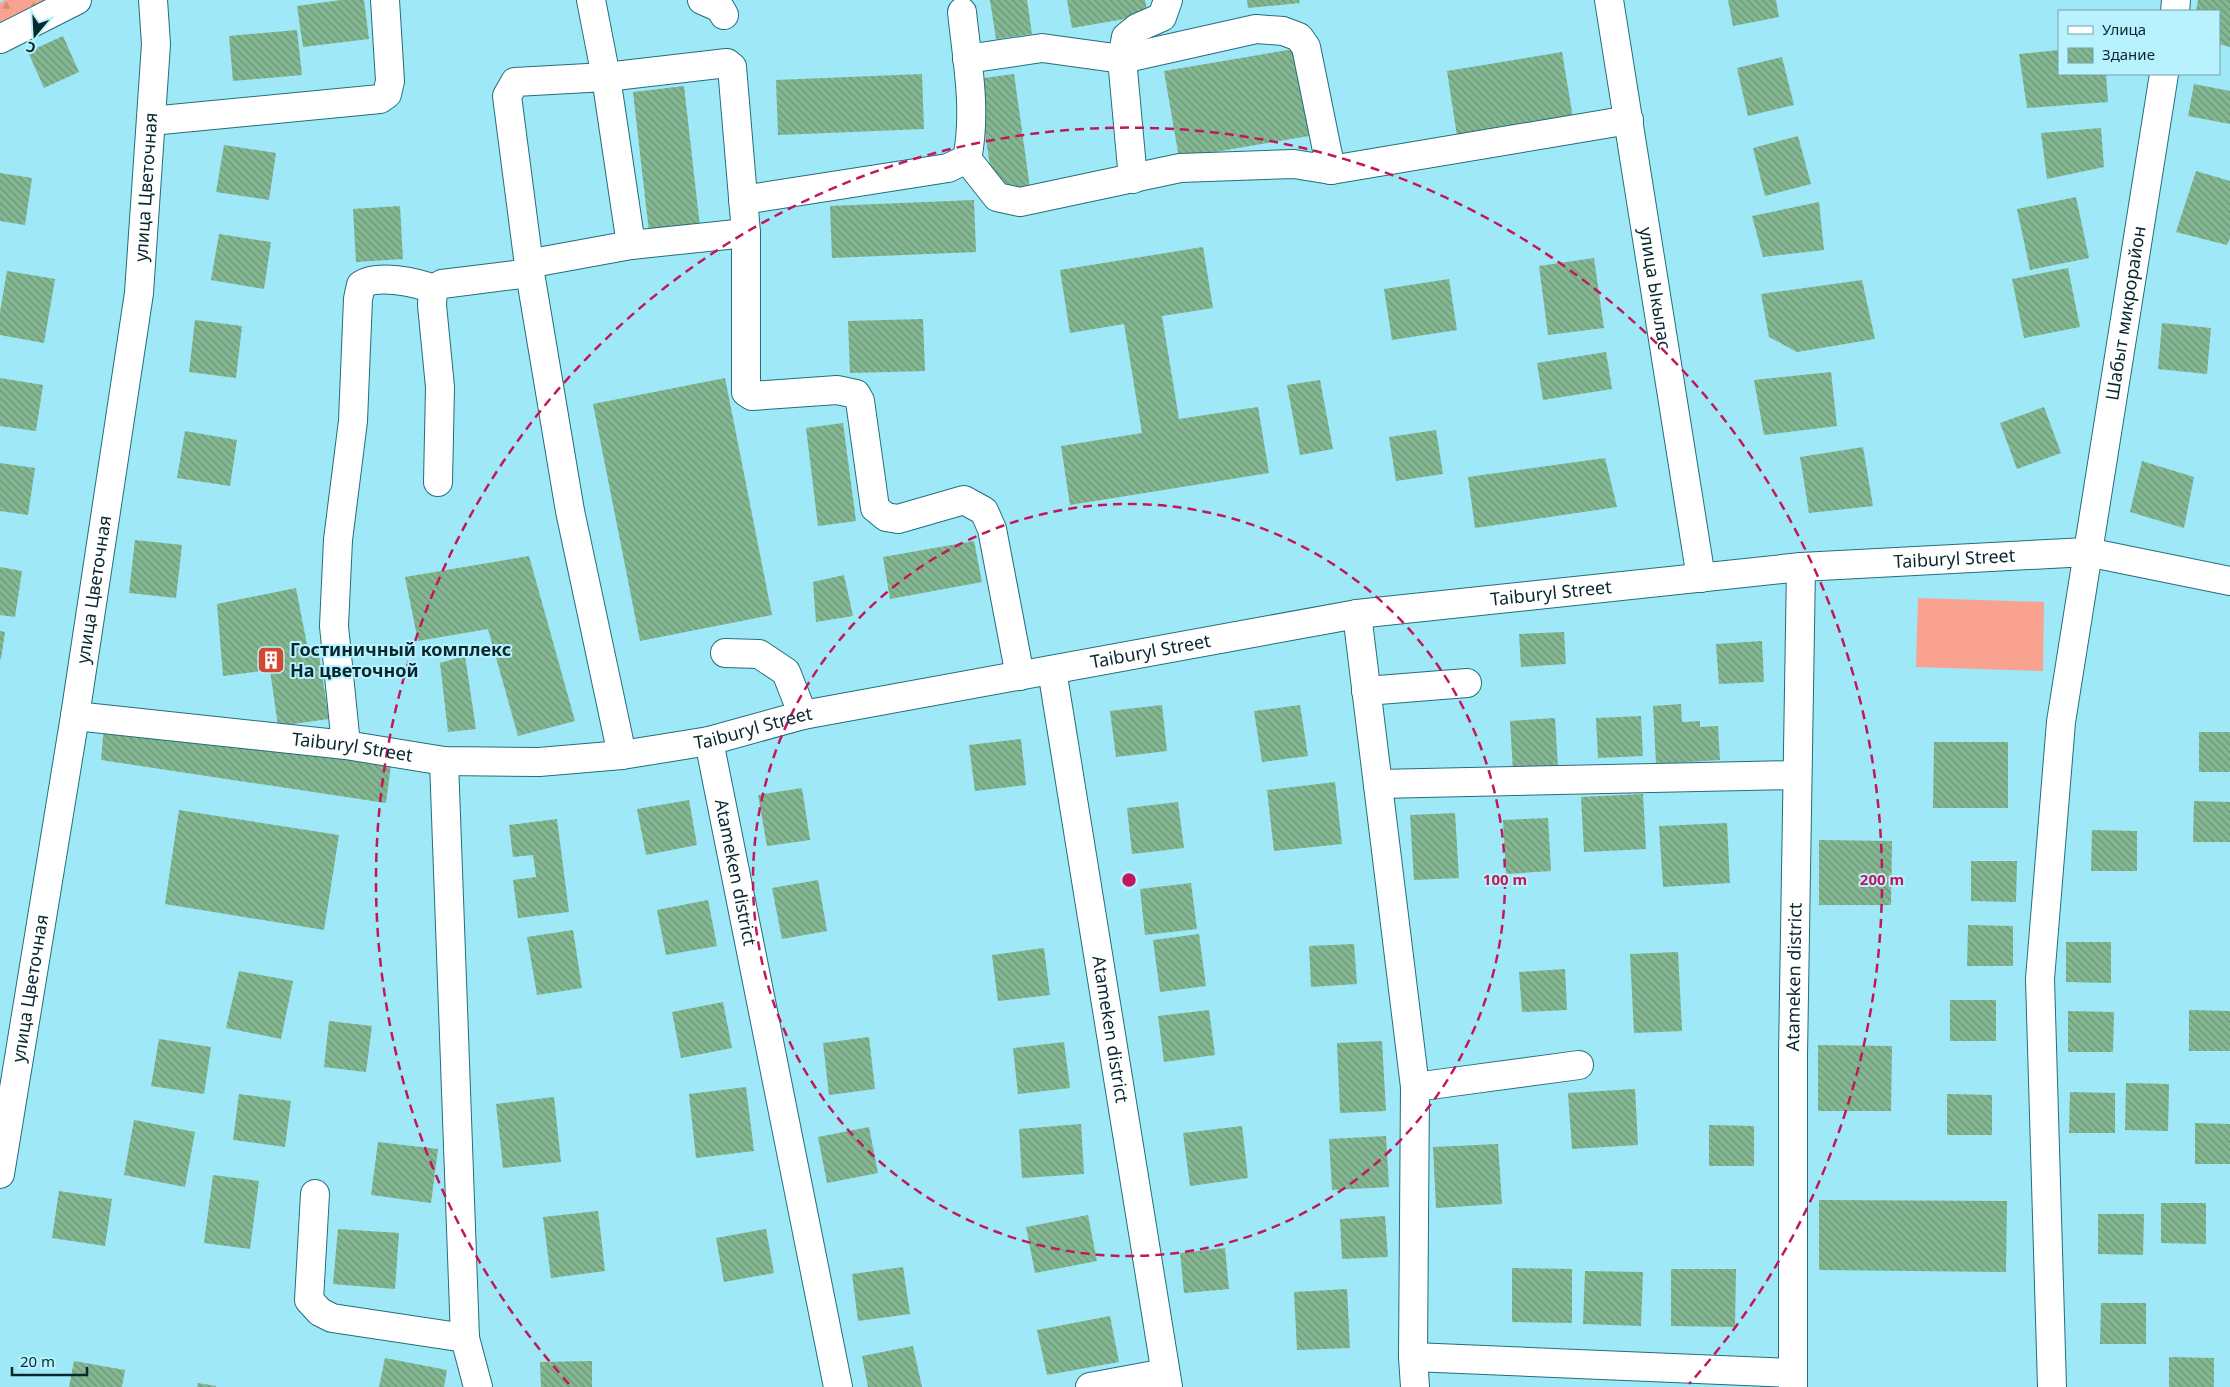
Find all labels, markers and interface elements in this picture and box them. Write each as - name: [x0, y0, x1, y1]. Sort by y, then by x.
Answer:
- north arrow: [10, 10, 60, 60]
- legend: [2058, 10, 2220, 75]
- text: Улица: [2102, 19, 2146, 39]
- text: С: [24, 37, 38, 58]
- text: Здание: [2102, 44, 2155, 64]
- street label: улица Цветочная: [128, 112, 162, 263]
- street label: Шабыт микрорайон: [2099, 224, 2151, 402]
- street label: улица Ыкылас: [1634, 225, 1677, 351]
- street label: улица Цветочная: [70, 514, 116, 665]
- street label: Taiburyl Street: [1893, 543, 2016, 573]
- street label: Taiburyl Street: [1489, 574, 1613, 611]
- street label: Taiburyl Street: [1088, 628, 1213, 673]
- place label: Гостиничный комплекс На цветочной: [290, 637, 511, 682]
- building icon: Гостиничный комплекс На цветочной: [256, 645, 286, 675]
- street label: Taiburyl Street: [692, 700, 814, 754]
- street label: Taiburyl Street: [291, 726, 415, 767]
- street label: Atameken district: [710, 797, 763, 948]
- text: 100 m: [1483, 869, 1527, 889]
- text: 200 m: [1860, 869, 1904, 889]
- centre of rings: [1120, 871, 1138, 889]
- street label: Atameken district: [1780, 902, 1807, 1052]
- street label: улица Цветочная: [5, 912, 53, 1064]
- street label: Atameken district: [1087, 954, 1135, 1105]
- scale bar: [12, 1344, 88, 1376]
- text: 20 m: [20, 1351, 55, 1371]

